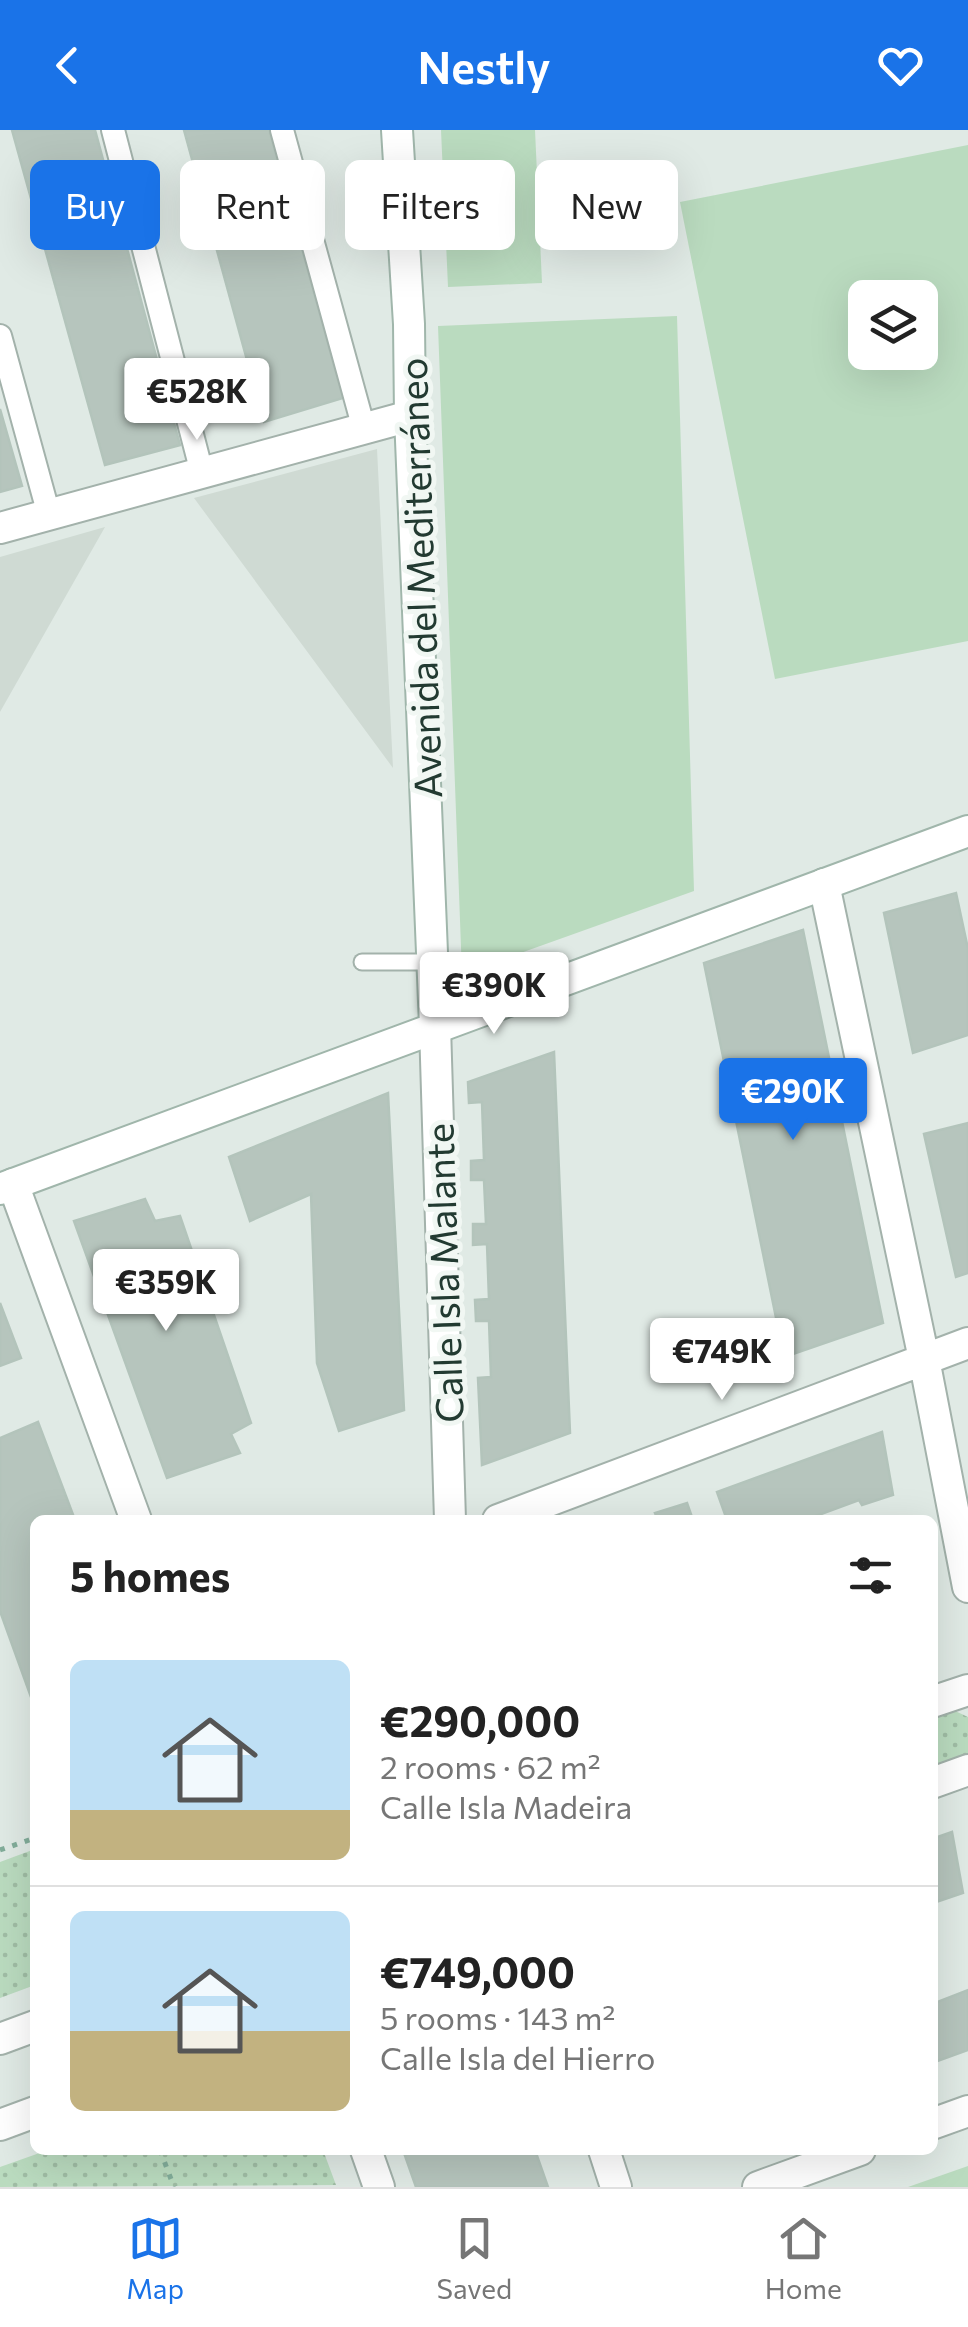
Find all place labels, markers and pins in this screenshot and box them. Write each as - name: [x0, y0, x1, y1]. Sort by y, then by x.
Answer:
- pin: €528K: [127, 358, 267, 443]
- pin: €390K: [424, 952, 564, 1037]
- pin: €290K: [723, 1058, 863, 1143]
- pin: €359K: [96, 1249, 236, 1334]
- pin: €749K: [652, 1318, 792, 1403]

